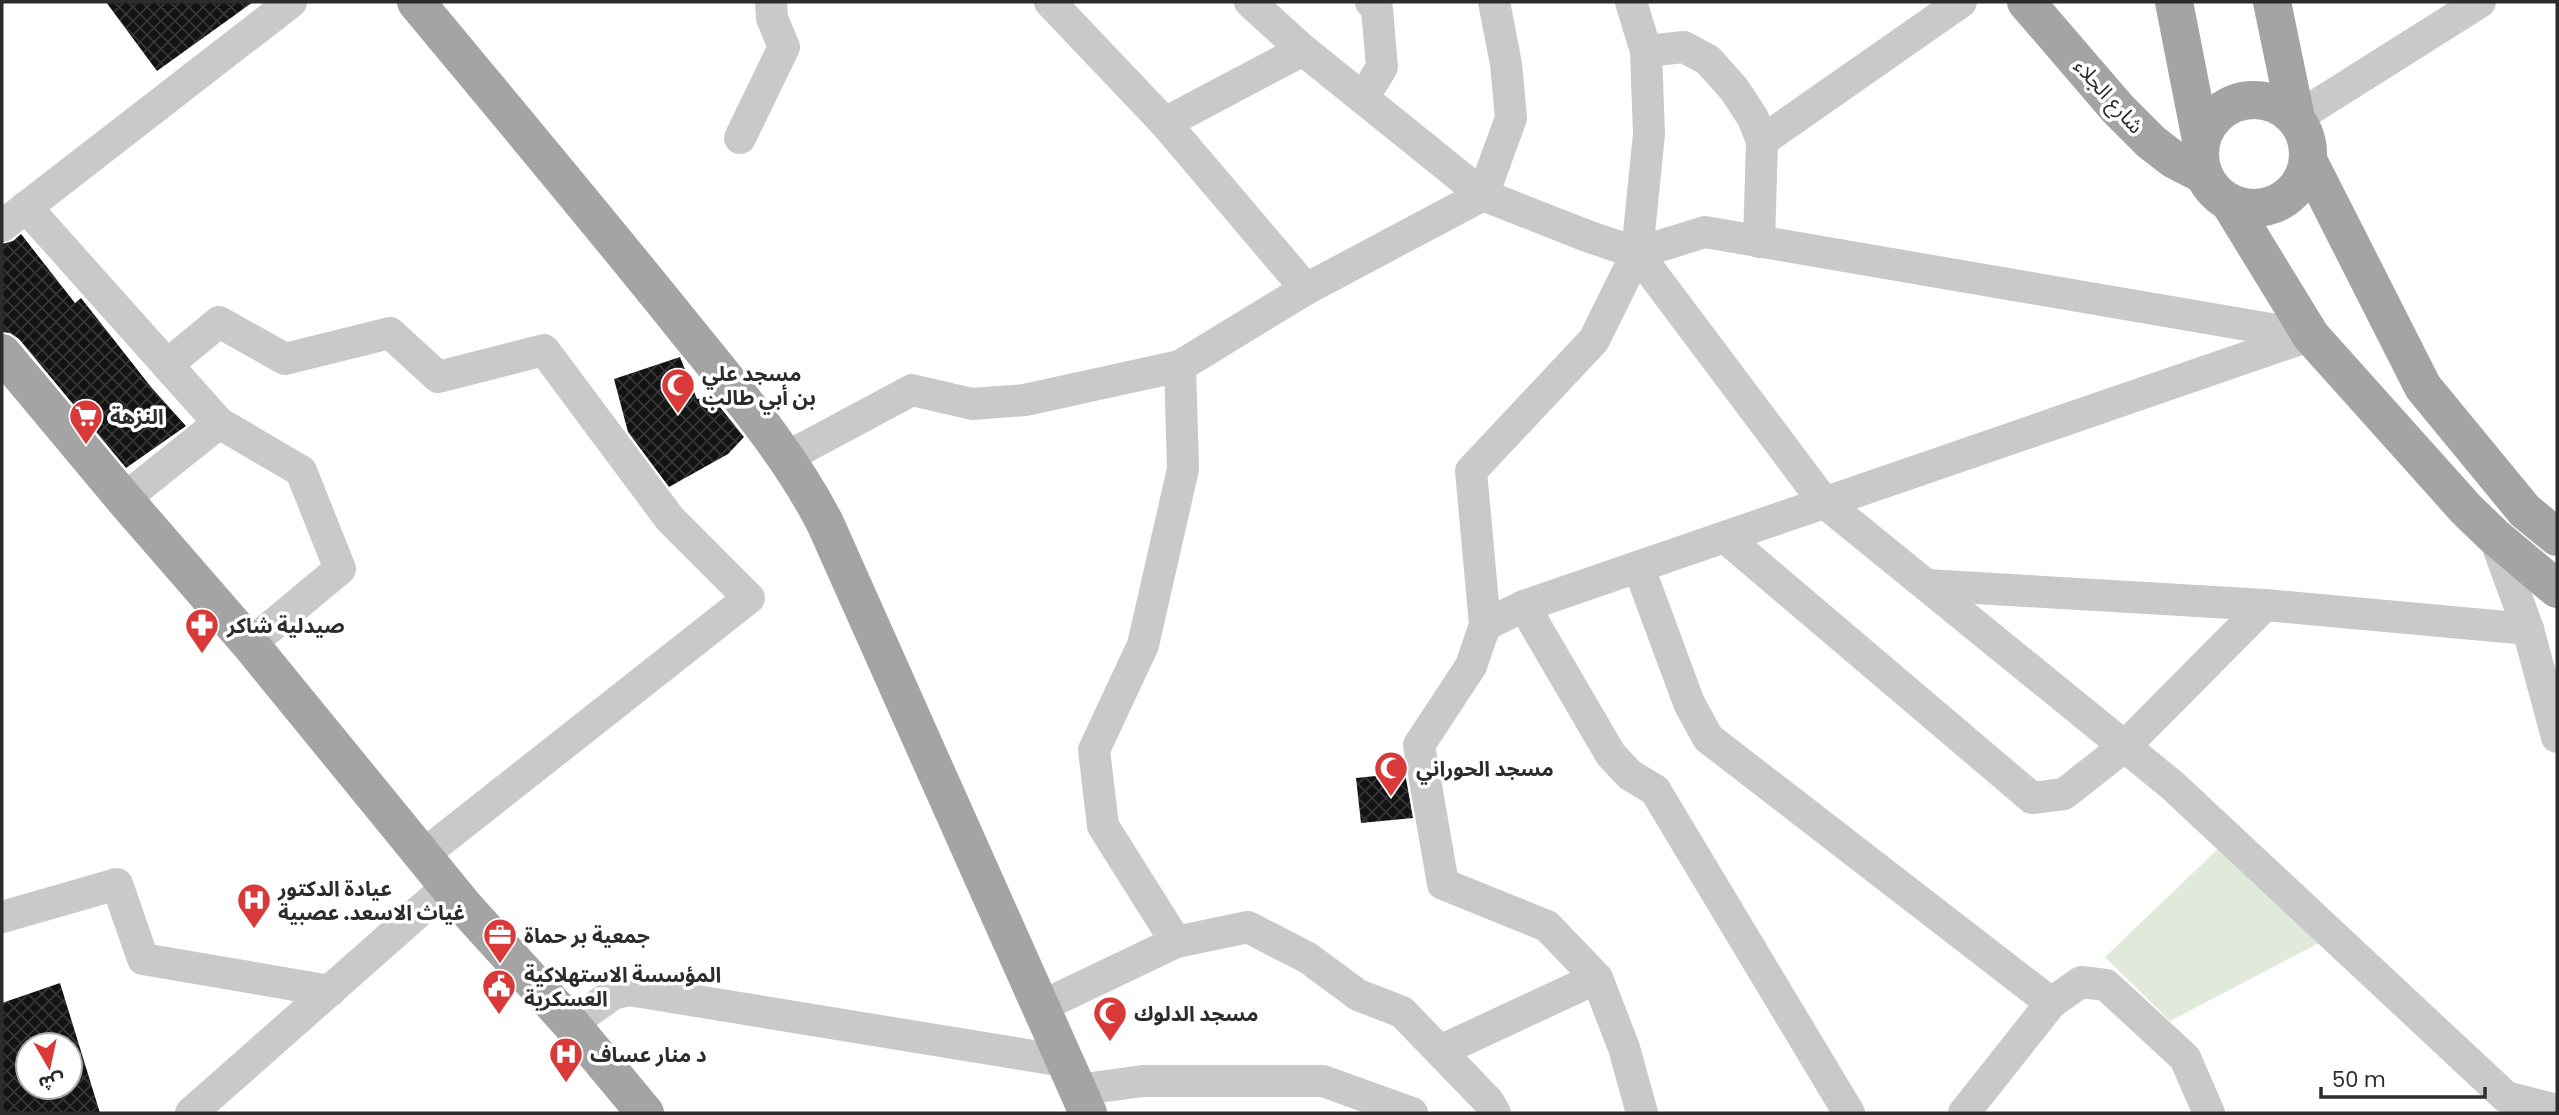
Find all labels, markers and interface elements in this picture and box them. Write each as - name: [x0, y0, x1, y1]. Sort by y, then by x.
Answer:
- street label: شارع الجلاء: [2067, 52, 2150, 140]
- place label: مسجد علي بن أبي طالب: [702, 359, 816, 414]
- mosque icon: مسجد علي بن أبي طالب: [659, 366, 697, 415]
- supermarket icon: النزهة: [67, 397, 105, 446]
- place label: النزهة: [110, 402, 164, 431]
- pharmacy icon: صيدلية شاكر: [183, 606, 221, 655]
- place label: صيدلية شاكر: [226, 611, 345, 640]
- mosque icon: مسجد الحوراني: [1372, 749, 1410, 798]
- place label: مسجد الحوراني: [1416, 754, 1554, 785]
- place label: عيادة الدكتور غياث الاسعد. عصبية: [277, 874, 465, 927]
- hospital icon: عيادة الدكتور غياث الاسعد. عصبية: [235, 881, 273, 930]
- office icon: جمعية بر حماة: [481, 916, 519, 965]
- place label: جمعية بر حماة: [524, 921, 650, 950]
- place label: المؤسسة الاستهلاكية العسكرية: [524, 960, 721, 1013]
- public building icon: المؤسسة الاستهلاكية العسكرية: [480, 967, 518, 1016]
- mosque icon: مسجد الدلوك: [1091, 994, 1129, 1043]
- place label: مسجد الدلوك: [1134, 999, 1259, 1028]
- north arrow: [14, 1031, 84, 1101]
- hospital icon: د منار عساف: [547, 1035, 585, 1084]
- place label: د منار عساف: [590, 1040, 707, 1069]
- scale bar: [2321, 1056, 2486, 1100]
- text: 50 m: [2332, 1065, 2386, 1094]
- text: ش: [37, 1067, 67, 1098]

